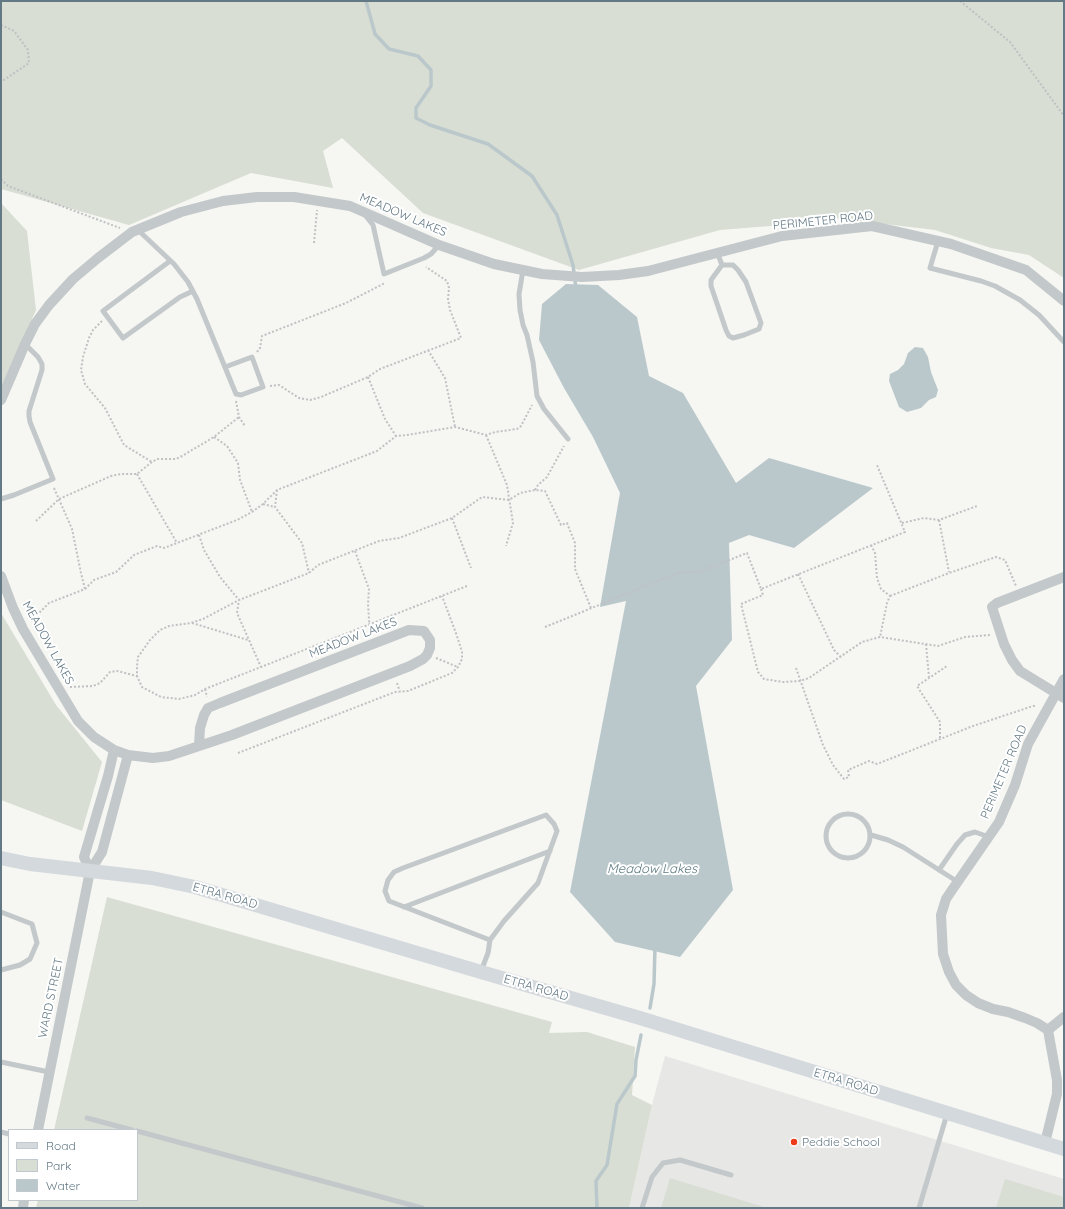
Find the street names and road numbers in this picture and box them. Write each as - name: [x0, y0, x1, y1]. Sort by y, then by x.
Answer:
- street label: MEADOW LAKES: [357, 190, 449, 240]
- street label: PERIMETER ROAD: [772, 209, 874, 233]
- street label: MEADOW LAKES: [19, 599, 77, 687]
- street label: MEADOW LAKES: [307, 615, 399, 661]
- street label: PERIMETER ROAD: [978, 723, 1030, 821]
- street label: ETRA ROAD: [191, 880, 259, 912]
- street label: WARD STREET: [35, 956, 67, 1040]
- street label: ETRA ROAD: [502, 972, 570, 1004]
- street label: ETRA ROAD: [812, 1065, 880, 1099]

